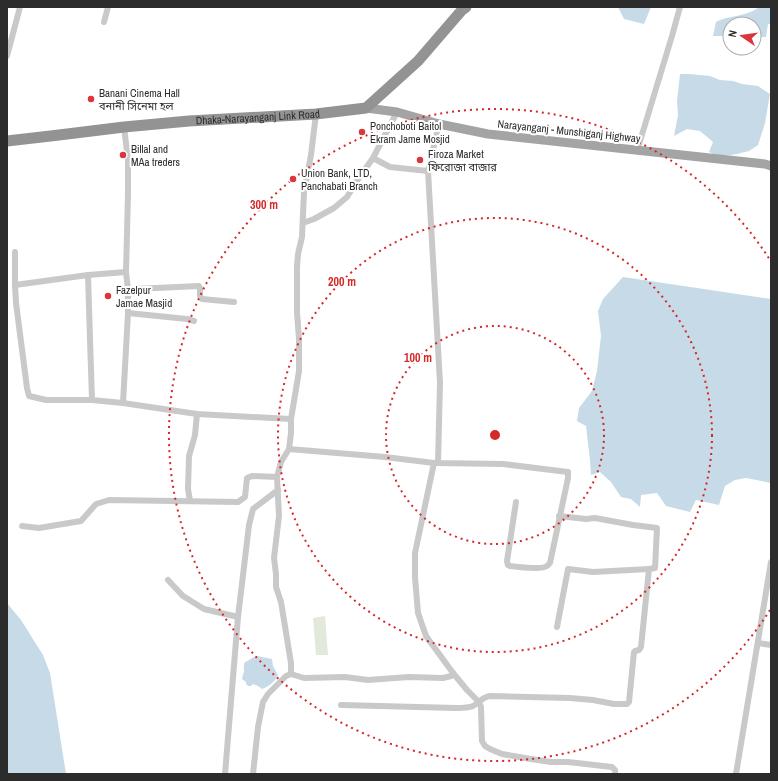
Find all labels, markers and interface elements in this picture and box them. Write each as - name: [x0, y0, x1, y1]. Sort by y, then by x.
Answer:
- north arrow: [722, 16, 762, 56]
- text: N: [725, 29, 740, 38]
- place label: Banani Cinema Hall বনানী সিনেমা হল: [98, 86, 180, 113]
- marker: Banani Cinema Hall বনানী সিনেমা হল: [86, 94, 96, 104]
- street label: Dhaka-Narayanganj Link Road: [195, 107, 321, 128]
- street label: Narayanganj - Munshiganj Highway: [497, 117, 642, 146]
- place label: Ponchoboti Baitol Ekram Jame Mosjid: [370, 119, 450, 146]
- marker: Ponchoboti Baitol Ekram Jame Mosjid: [357, 127, 367, 137]
- place label: Billal and MAa treders: [131, 142, 181, 169]
- place label: Firoza Market ফিরোজা বাজার: [427, 147, 497, 174]
- marker: Billal and MAa treders: [118, 150, 128, 160]
- marker: Firoza Market ফিরোজা বাজার: [415, 155, 425, 165]
- place label: Union Bank, LTD, Panchabati Branch: [301, 166, 378, 193]
- marker: Union Bank, LTD, Panchabati Branch: [288, 174, 298, 184]
- text: 300 m: [250, 197, 278, 213]
- text: 200 m: [328, 274, 356, 290]
- place label: Fazelpur Jamae Masjid: [116, 283, 172, 310]
- marker: Fazelpur Jamae Masjid: [103, 291, 113, 301]
- text: 100 m: [404, 350, 432, 366]
- centre of rings: [488, 428, 502, 442]

